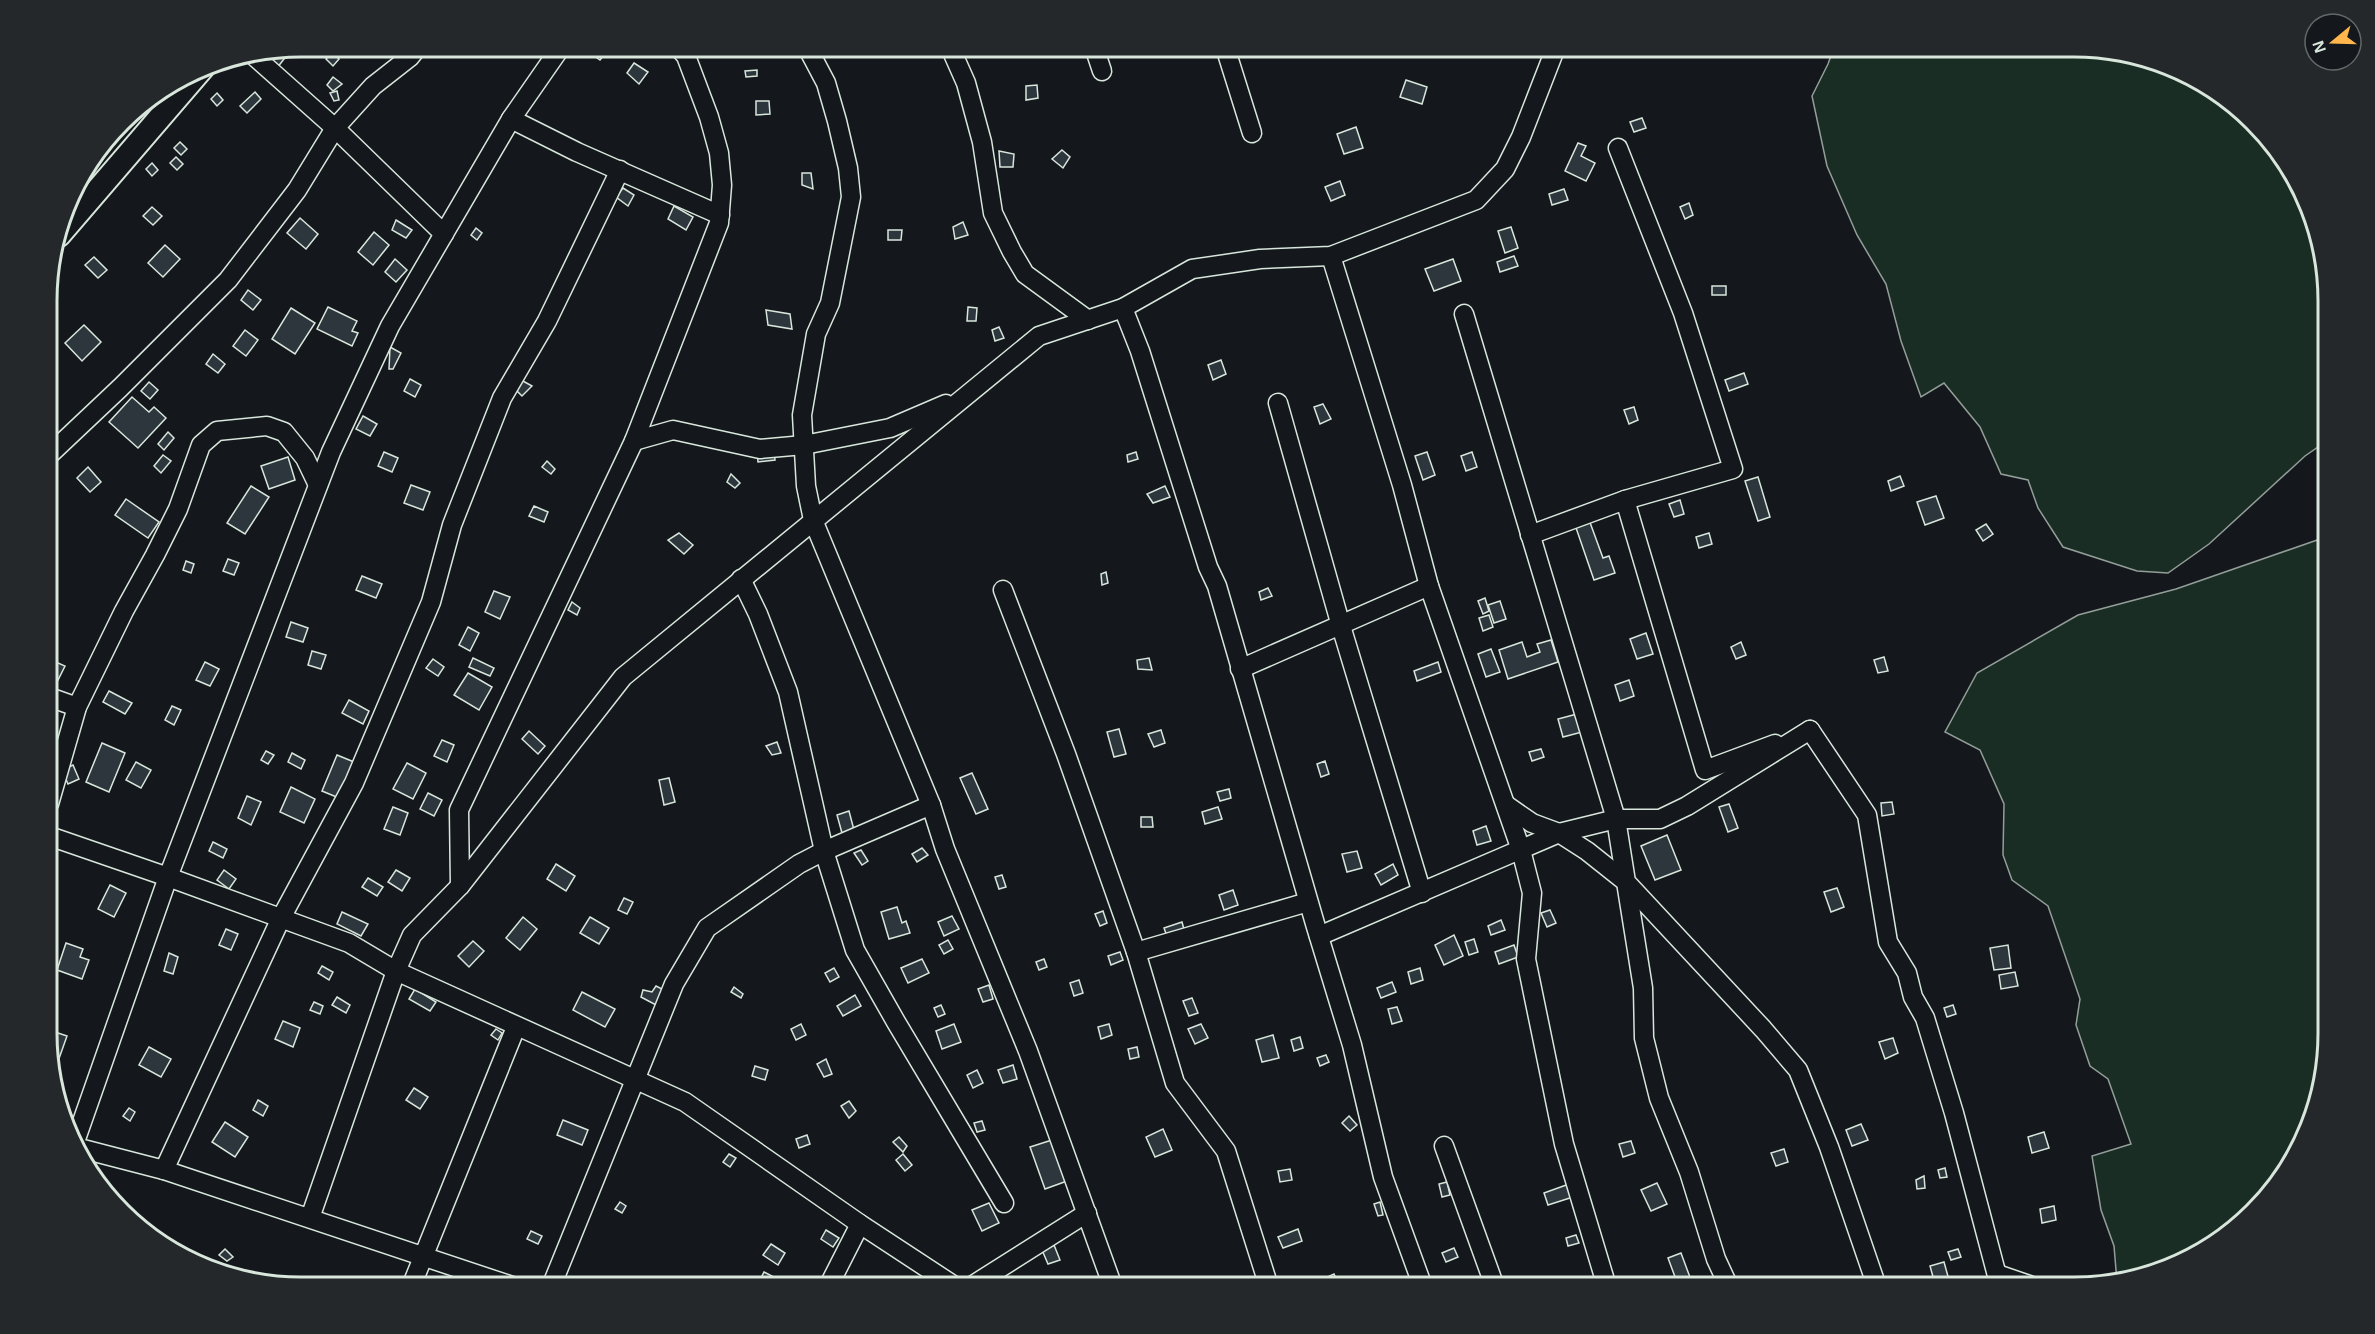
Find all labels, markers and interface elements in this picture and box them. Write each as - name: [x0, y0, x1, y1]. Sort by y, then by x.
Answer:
- north arrow: [2303, 12, 2363, 72]
- text: N: [2309, 38, 2329, 55]

